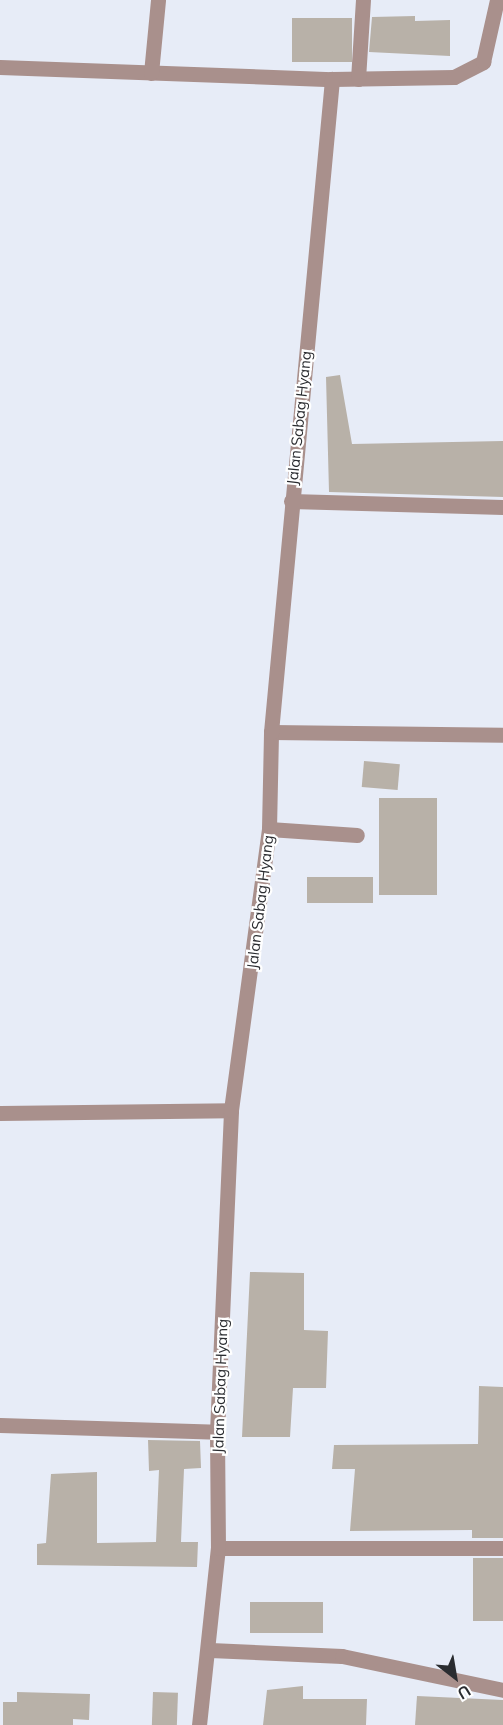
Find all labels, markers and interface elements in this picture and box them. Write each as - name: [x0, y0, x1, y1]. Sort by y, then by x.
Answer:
- street label: Jalan Sabag Hyang: [283, 350, 315, 486]
- street label: Jalan Sabag Hyang: [243, 834, 277, 970]
- street label: Jalan Sabag Hyang: [209, 1318, 231, 1454]
- north arrow: [425, 1647, 485, 1707]
- text: U: [454, 1681, 474, 1704]

